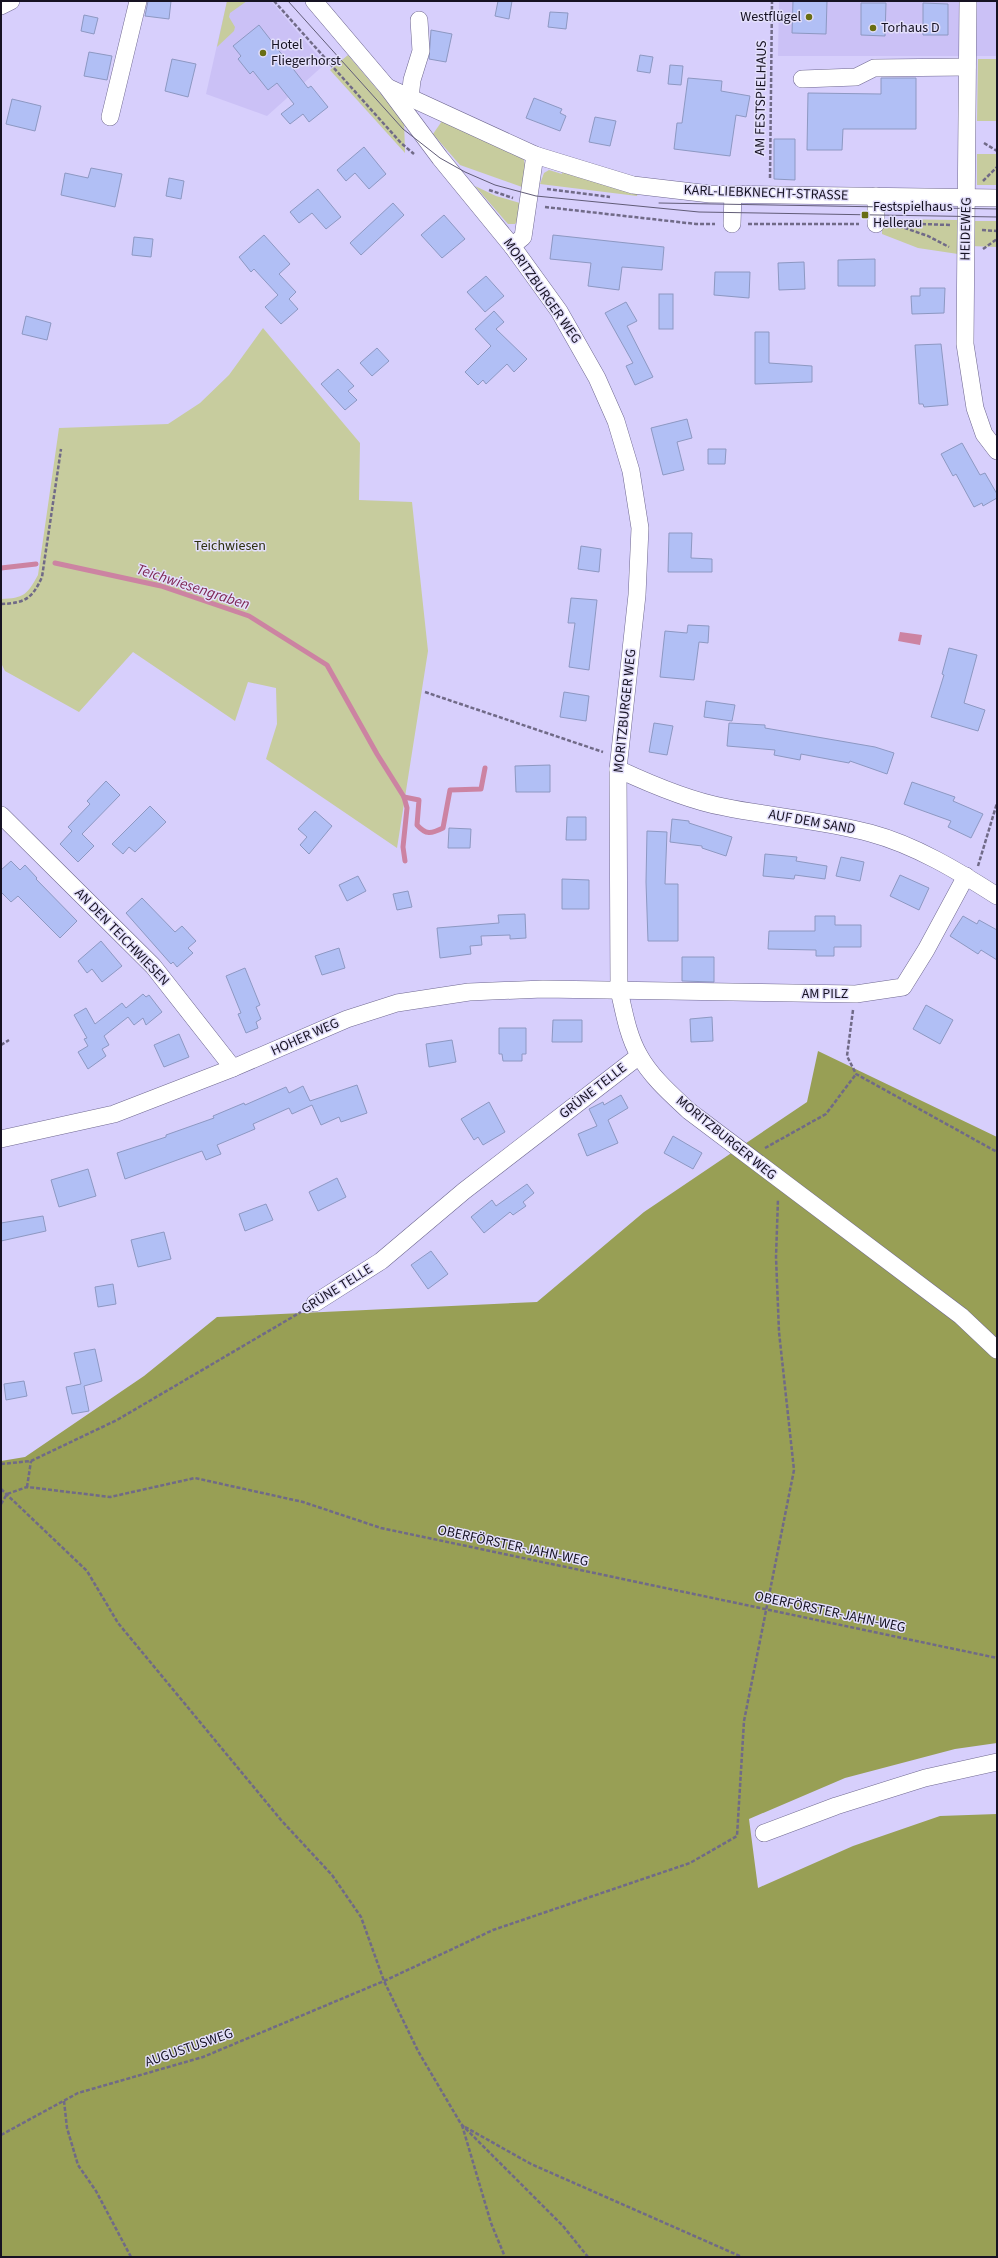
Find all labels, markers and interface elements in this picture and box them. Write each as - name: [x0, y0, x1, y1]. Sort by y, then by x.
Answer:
- place label: Westflügel: [740, 7, 801, 27]
- marker: Westflügel: [804, 12, 814, 22]
- place label: Torhaus D: [881, 18, 940, 38]
- marker: Torhaus D: [868, 23, 878, 33]
- place label: Hotel Fliegerhorst: [271, 35, 341, 71]
- street label: AM FESTSPIELHAUS: [750, 40, 772, 156]
- marker: Hotel Fliegerhorst: [258, 48, 268, 58]
- street label: KARL-LIEBKNECHT-STRASSE: [683, 180, 849, 206]
- place label: Festspielhaus Hellerau: [873, 197, 953, 233]
- street label: HEIDEWEG: [955, 197, 977, 261]
- marker: Festspielhaus Hellerau: [860, 210, 870, 220]
- street label: MORITZBURGER WEG: [498, 234, 586, 348]
- park label: Teichwiesen: [194, 536, 266, 556]
- water label: Teichwiesengraben: [134, 559, 253, 615]
- street label: MORITZBURGER WEG: [609, 648, 641, 774]
- street label: AUF DEM SAND: [767, 805, 857, 839]
- street label: AN DEN TEICHWIESEN: [70, 884, 174, 990]
- street label: AM PILZ: [802, 984, 848, 1004]
- street label: HOHER WEG: [268, 1013, 342, 1061]
- street label: GRÜNE TELLE: [555, 1058, 631, 1124]
- street label: MORITZBURGER WEG: [671, 1091, 781, 1185]
- street label: GRÜNE TELLE: [297, 1259, 377, 1319]
- street label: OBERFÖRSTER-JAHN-WEG: [436, 1520, 590, 1572]
- street label: OBERFÖRSTER-JAHN-WEG: [753, 1586, 907, 1638]
- street label: AUGUSTUSWEG: [142, 2024, 236, 2072]

